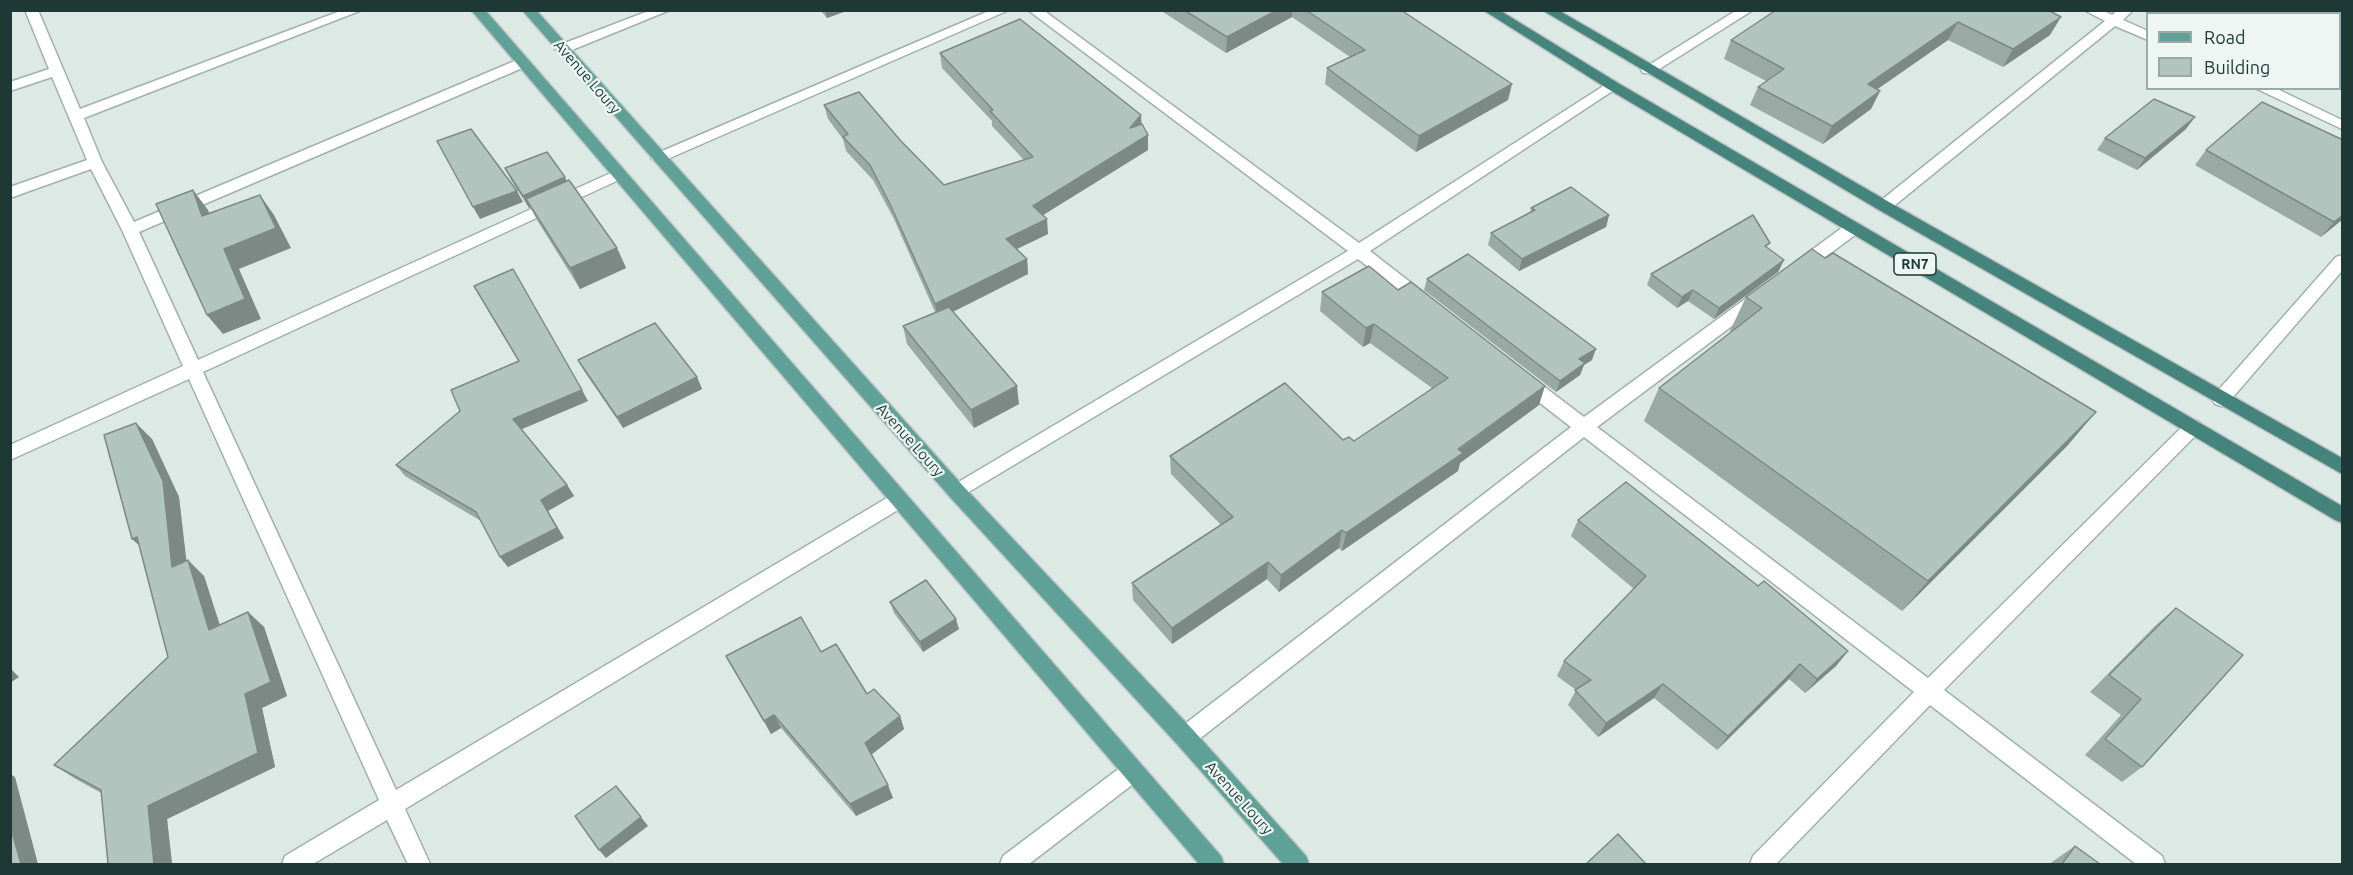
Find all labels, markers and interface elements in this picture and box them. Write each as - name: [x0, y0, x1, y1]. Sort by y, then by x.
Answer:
- legend: [2146, 12, 2341, 90]
- text: Road: [2204, 27, 2246, 47]
- street label: Avenue Loury: [550, 36, 624, 118]
- text: Building: [2204, 57, 2270, 77]
- road number: RN7: [1894, 253, 1936, 275]
- street label: Avenue Loury: [872, 400, 948, 480]
- street label: Avenue Loury: [1201, 758, 1277, 838]

